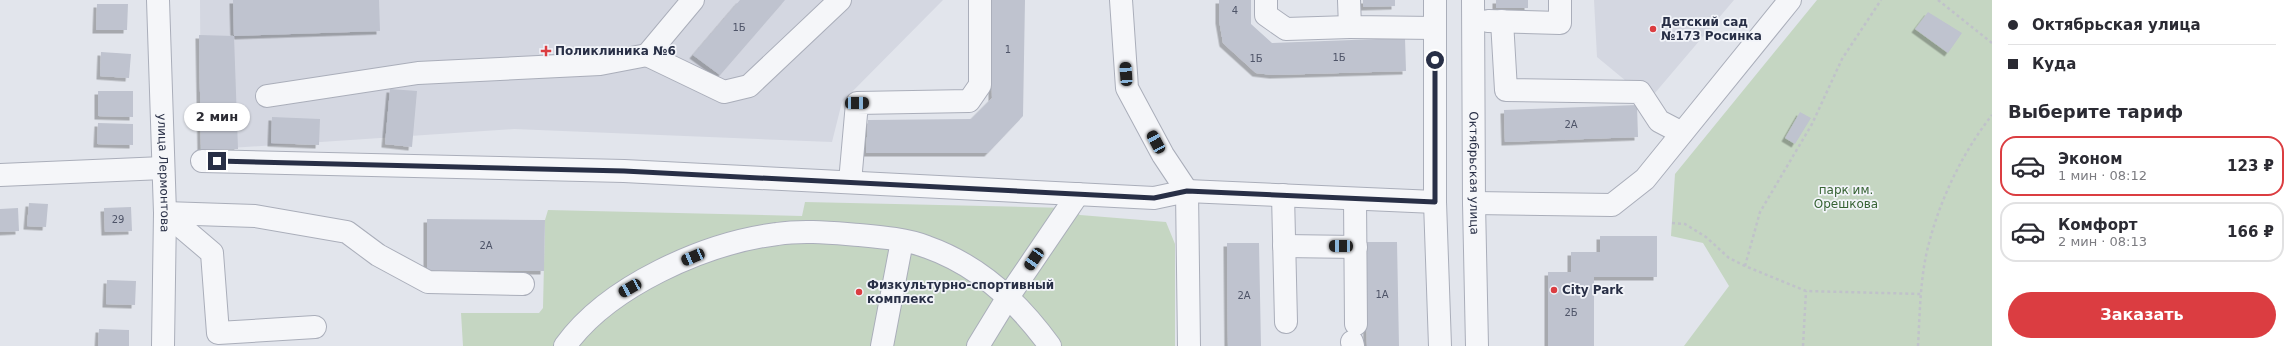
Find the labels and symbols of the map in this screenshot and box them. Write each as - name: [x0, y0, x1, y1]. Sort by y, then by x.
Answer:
- house number: 4: [1232, 5, 1238, 16]
- place label: Детский сад №173 Росинка: [1661, 15, 1762, 43]
- house number: 1Б: [732, 22, 746, 33]
- marker: Детский сад №173 Росинка: [1648, 24, 1658, 34]
- place label: Поликлиника №6: [555, 44, 676, 58]
- house number: 1: [1005, 44, 1011, 55]
- marker: Поликлиника №6: [540, 45, 552, 57]
- route start: [1426, 51, 1444, 69]
- house number: 1Б: [1332, 52, 1346, 63]
- house number: 1Б: [1249, 53, 1263, 64]
- car: [1119, 62, 1133, 86]
- car: [845, 97, 869, 109]
- callout: 2 мин: [184, 103, 250, 131]
- street label: Октябрьская улица: [1467, 111, 1482, 235]
- street label: улица Лермонтова: [155, 113, 172, 233]
- house number: 2А: [1564, 119, 1578, 130]
- car: [1145, 129, 1167, 155]
- route end: [208, 152, 226, 170]
- park label: парк им. Орешкова: [1814, 183, 1878, 211]
- house number: 29: [112, 214, 124, 225]
- house number: 2А: [479, 240, 493, 251]
- car: [1329, 240, 1353, 252]
- car: [1022, 246, 1046, 272]
- car: [680, 247, 706, 267]
- car: [617, 277, 643, 299]
- place label: Физкультурно-спортивный комплекс: [867, 278, 1054, 306]
- place label: City Park: [1562, 283, 1624, 297]
- marker: City Park: [1549, 285, 1559, 295]
- marker: Физкультурно-спортивный комплекс: [854, 287, 864, 297]
- house number: 1А: [1375, 289, 1389, 300]
- house number: 2А: [1237, 290, 1251, 301]
- house number: 2Б: [1564, 307, 1578, 318]

